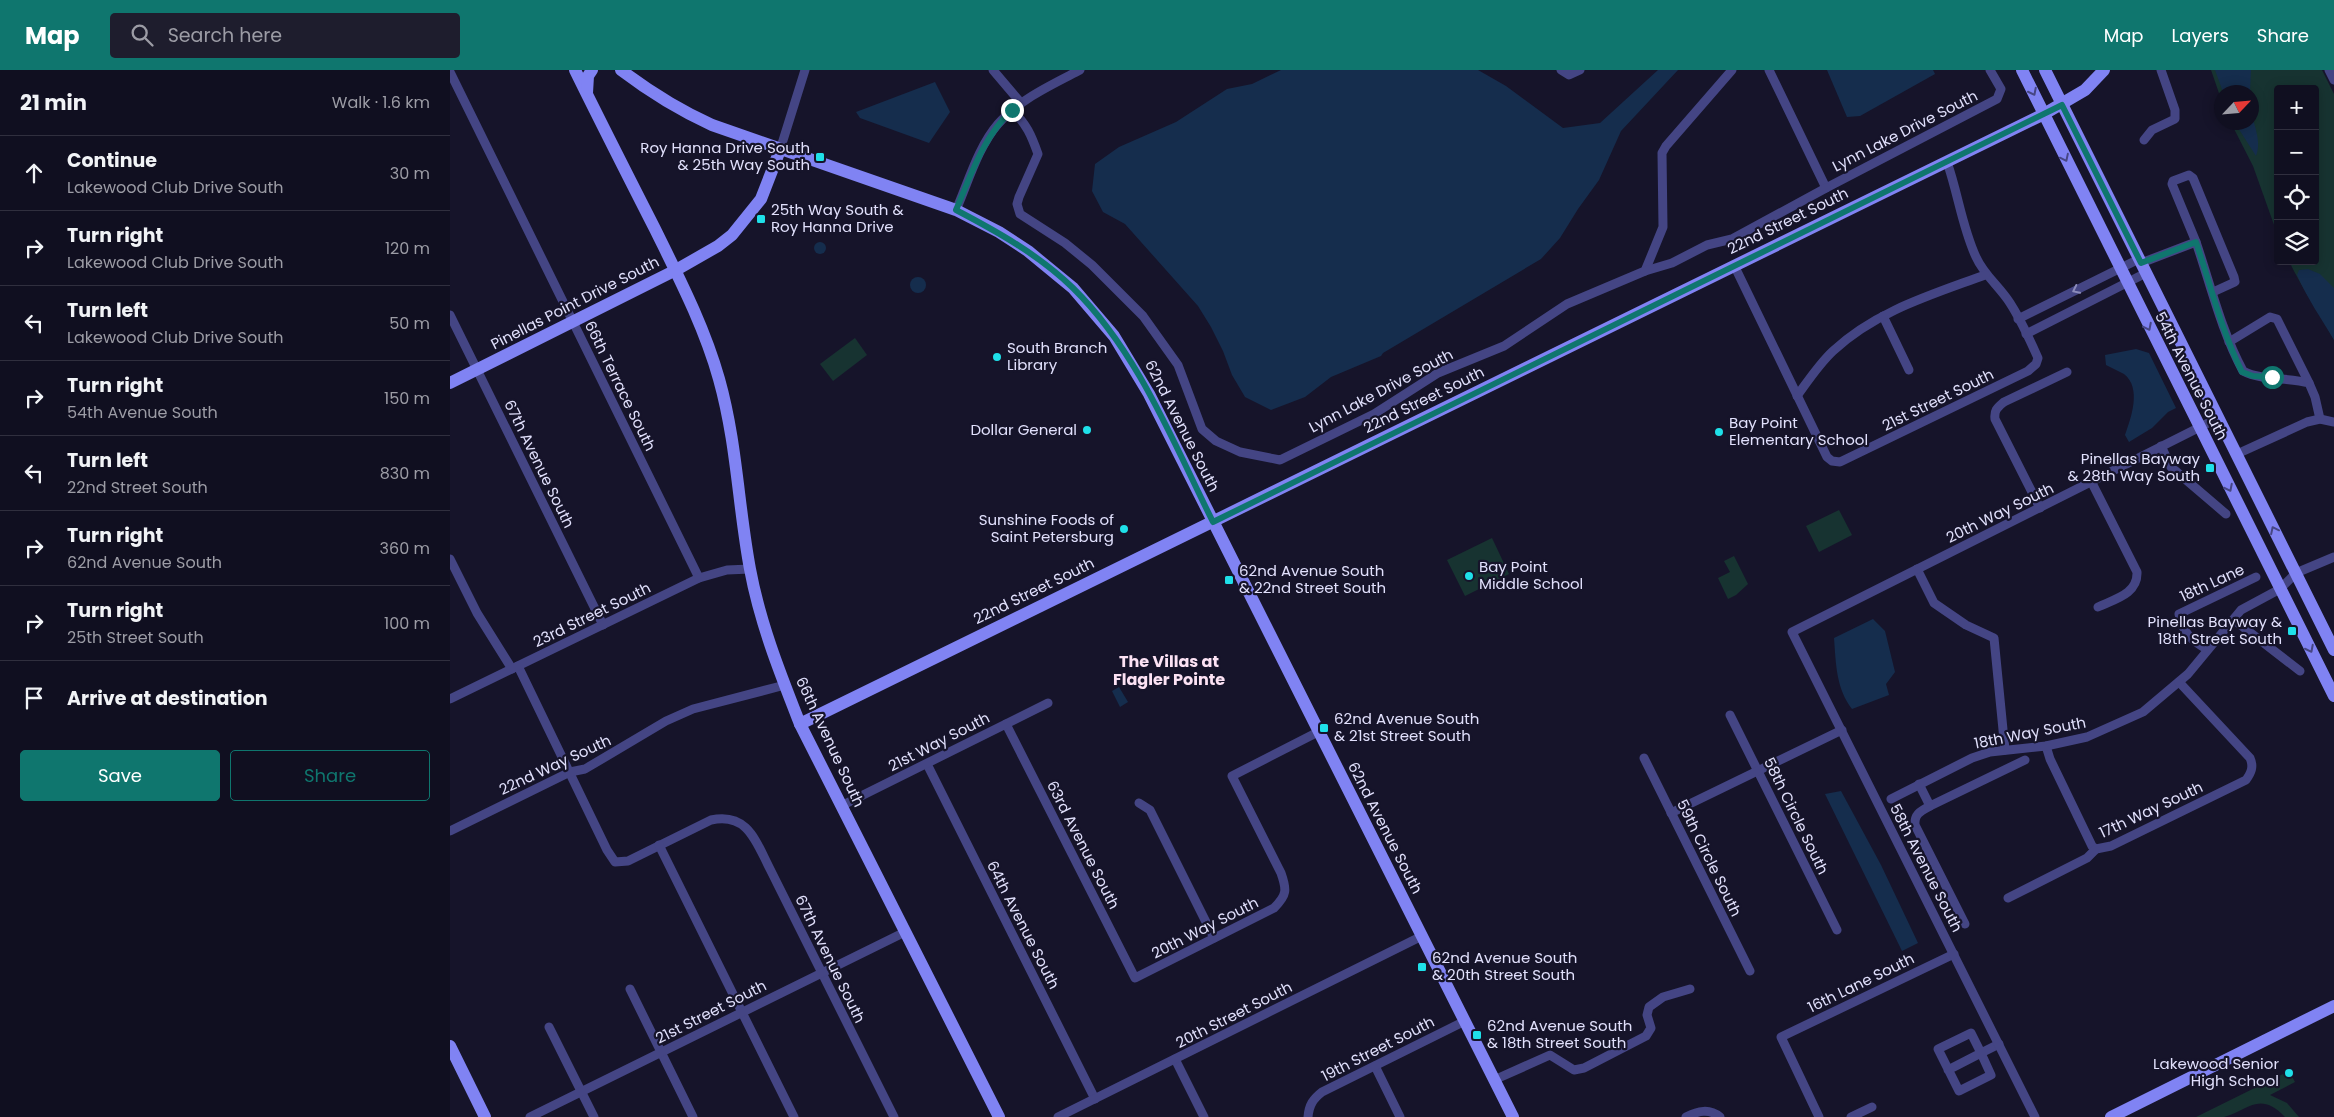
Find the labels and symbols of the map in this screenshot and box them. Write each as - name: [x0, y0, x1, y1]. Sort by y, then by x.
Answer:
- street label: Lynn Lake Drive South: [1829, 85, 1981, 176]
- north arrow: [2214, 85, 2259, 130]
- one-way arrow: [2027, 87, 2037, 96]
- route end: [1001, 99, 1024, 122]
- place label: Roy Hanna Drive South & 25th Way South: [640, 137, 810, 175]
- marker: Roy Hanna Drive South & 25th Way South: [814, 151, 826, 163]
- one-way arrow: [2059, 153, 2069, 162]
- street label: 22nd Street South: [1724, 182, 1852, 259]
- place label: 25th Way South & Roy Hanna Drive: [771, 199, 904, 237]
- marker: 25th Way South & Roy Hanna Drive: [755, 213, 767, 225]
- street label: Pinellas Point Drive South: [487, 251, 663, 354]
- one-way arrow: [2072, 284, 2081, 294]
- street label: 54th Avenue South: [2150, 308, 2233, 444]
- street label: 66th Terrace South: [580, 317, 661, 454]
- one-way arrow: [2142, 322, 2152, 331]
- place label: South Branch Library: [1007, 337, 1107, 375]
- street label: Lynn Lake Drive South: [1305, 344, 1457, 437]
- marker: South Branch Library: [991, 351, 1003, 363]
- street label: 62nd Avenue South: [1140, 356, 1225, 495]
- street label: 22nd Street South: [1360, 361, 1488, 438]
- street label: 21st Street South: [1878, 363, 1997, 436]
- route start: [2261, 366, 2284, 389]
- street label: 67th Avenue South: [499, 396, 580, 531]
- place label: Bay Point Elementary School: [1729, 412, 1868, 450]
- place label: Dollar General: [970, 419, 1077, 440]
- marker: Dollar General: [1081, 424, 1093, 436]
- marker: Bay Point Elementary School: [1713, 426, 1725, 438]
- place label: Pinellas Bayway & 28th Way South: [2067, 448, 2201, 486]
- marker: Pinellas Bayway & 28th Way South: [2204, 462, 2216, 474]
- street label: 20th Way South: [1942, 477, 2057, 548]
- one-way arrow: [2223, 483, 2233, 492]
- place label: Sunshine Foods of Saint Petersburg: [979, 509, 1114, 547]
- marker: Sunshine Foods of Saint Petersburg: [1118, 523, 1130, 535]
- one-way arrow: [2270, 526, 2280, 535]
- street label: 22nd Street South: [970, 552, 1098, 629]
- place label: Bay Point Middle School: [1479, 556, 1583, 594]
- street label: 18th Lane: [2176, 558, 2247, 607]
- place label: 62nd Avenue South & 22nd Street South: [1239, 560, 1386, 598]
- marker: Bay Point Middle School: [1463, 570, 1475, 582]
- marker: 62nd Avenue South & 22nd Street South: [1223, 574, 1235, 586]
- street label: 23rd Street South: [530, 577, 654, 652]
- place label: Pinellas Bayway & 18th Street South: [2148, 611, 2282, 649]
- marker: Pinellas Bayway & 18th Street South: [2286, 625, 2298, 637]
- one-way arrow: [2304, 643, 2314, 652]
- district label: The Villas at Flagler Pointe: [1113, 650, 1225, 691]
- street label: 66th Avenue South: [791, 673, 870, 810]
- street label: 21st Way South: [885, 707, 993, 776]
- place label: 62nd Avenue South & 21st Street South: [1334, 708, 1479, 746]
- street label: 18th Way South: [1972, 711, 2088, 754]
- marker: 62nd Avenue South & 21st Street South: [1318, 722, 1330, 734]
- street label: 22nd Way South: [495, 729, 614, 800]
- street label: 58th Circle South: [1759, 754, 1834, 878]
- street label: 62nd Avenue South: [1343, 758, 1428, 897]
- street label: 17th Way South: [2095, 776, 2206, 843]
- street label: 63rd Avenue South: [1042, 777, 1125, 913]
- street label: 59th Circle South: [1672, 796, 1747, 920]
- street label: 58th Avenue South: [1885, 800, 1968, 936]
- street label: 64th Avenue South: [982, 857, 1065, 993]
- street label: 67th Avenue South: [790, 891, 871, 1026]
- street label: 20th Way South: [1148, 892, 1262, 964]
- place label: 62nd Avenue South & 20th Street South: [1432, 947, 1577, 985]
- street label: 16th Lane South: [1804, 948, 1918, 1017]
- marker: 62nd Avenue South & 20th Street South: [1416, 961, 1428, 973]
- street label: 21st Street South: [652, 975, 770, 1049]
- street label: 20th Street South: [1172, 976, 1296, 1053]
- street label: 19th Street South: [1318, 1011, 1438, 1086]
- place label: 62nd Avenue South & 18th Street South: [1487, 1015, 1632, 1053]
- marker: 62nd Avenue South & 18th Street South: [1471, 1029, 1483, 1041]
- place label: Lakewood Senior High School: [2153, 1053, 2279, 1091]
- marker: Lakewood Senior High School: [2283, 1067, 2295, 1079]

